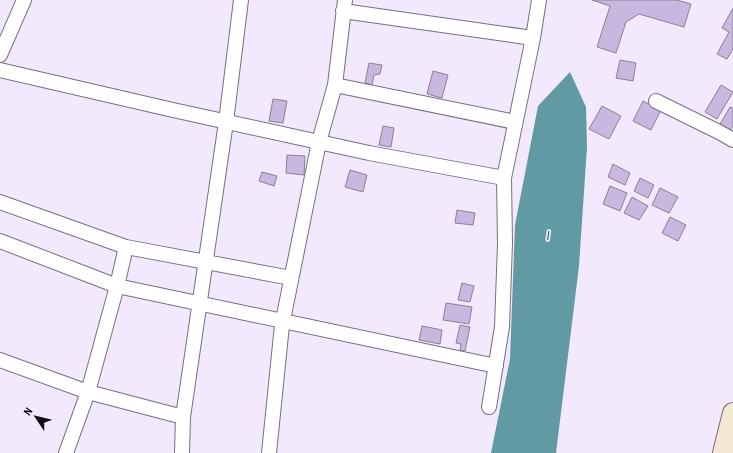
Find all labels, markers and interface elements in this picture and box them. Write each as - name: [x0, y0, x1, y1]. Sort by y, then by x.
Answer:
- water label: l: [547, 228, 550, 244]
- north arrow: [16, 397, 56, 437]
- text: N: [20, 405, 35, 418]

